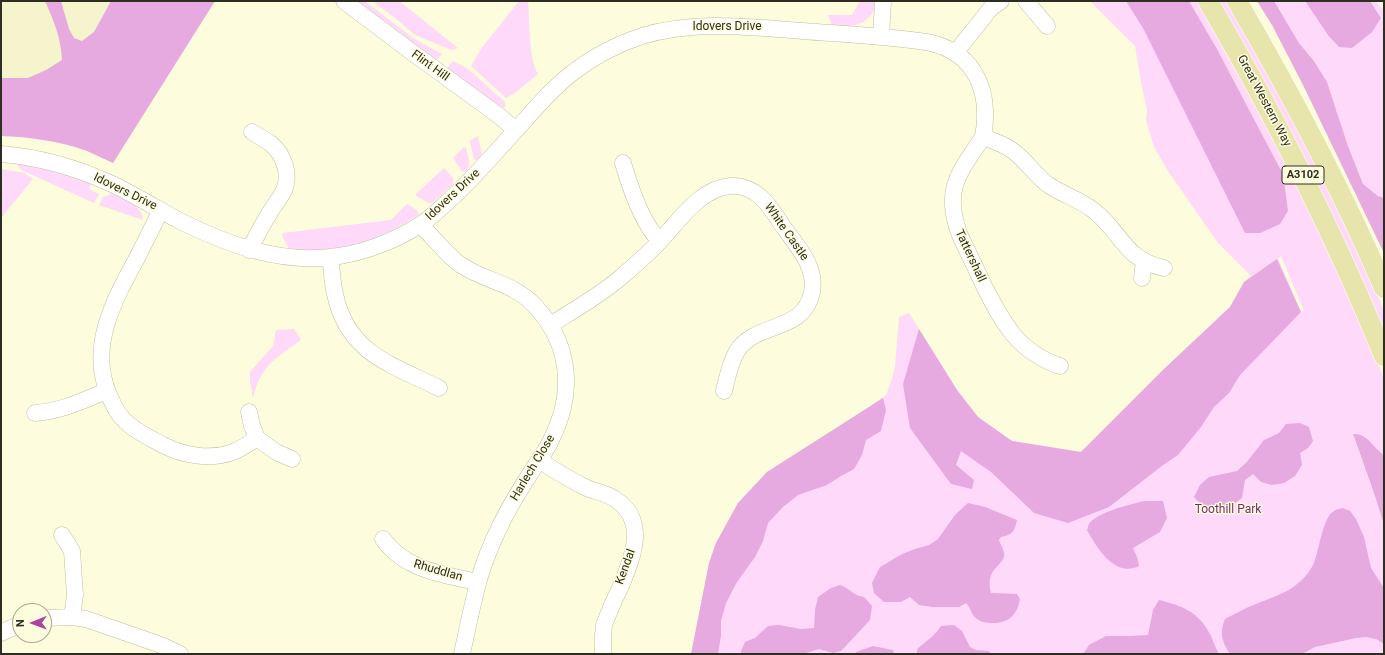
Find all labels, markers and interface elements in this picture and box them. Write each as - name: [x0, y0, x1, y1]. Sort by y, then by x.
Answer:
- street label: Idovers Drive: [692, 20, 762, 34]
- street label: Flint Hill: [408, 47, 452, 85]
- street label: Great Western Way: [1234, 53, 1294, 149]
- street label: Idovers Drive: [423, 166, 483, 224]
- road number: A3102: [1282, 166, 1324, 184]
- street label: Idovers Drive: [91, 170, 159, 214]
- street label: White Castle: [761, 200, 811, 264]
- street label: Tattershall: [952, 227, 988, 285]
- street label: Harlech Close: [508, 432, 558, 504]
- park label: Toothill Park: [1195, 503, 1261, 517]
- street label: Kendal: [613, 547, 639, 587]
- street label: Rhuddlan: [412, 557, 464, 585]
- north arrow: [12, 603, 52, 643]
- text: N: [14, 619, 27, 627]

